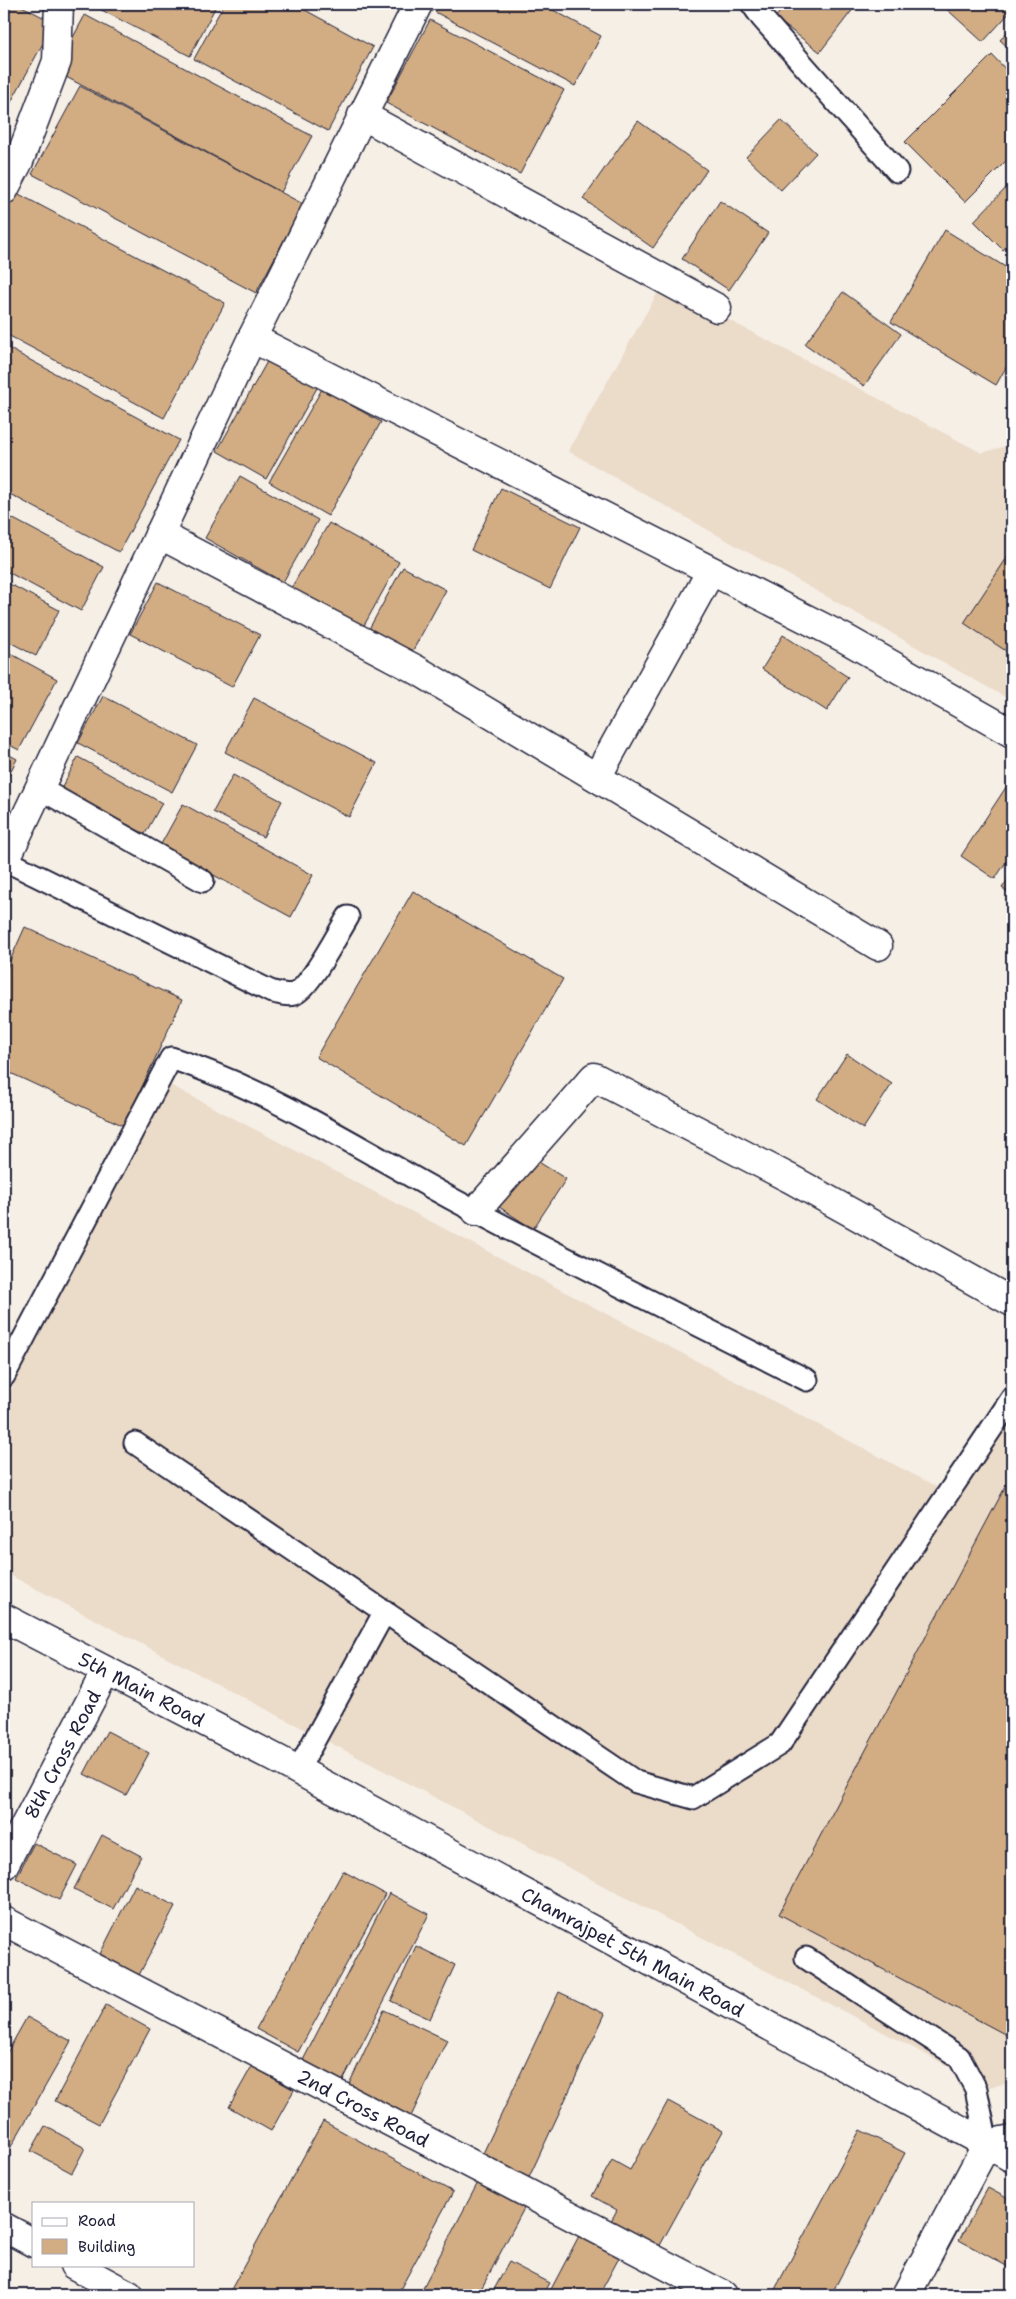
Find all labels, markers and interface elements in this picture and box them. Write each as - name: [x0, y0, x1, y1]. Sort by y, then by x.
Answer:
- street label: 5th Main Road: [74, 1646, 209, 1732]
- street label: 8th Cross Road: [18, 1686, 106, 1823]
- street label: Chamrajpet 5th Main Road: [517, 1881, 749, 2023]
- street label: 2nd Cross Road: [293, 2063, 434, 2153]
- legend: [32, 2202, 195, 2266]
- text: Road: [78, 2211, 116, 2231]
- text: Building: [78, 2237, 135, 2257]

